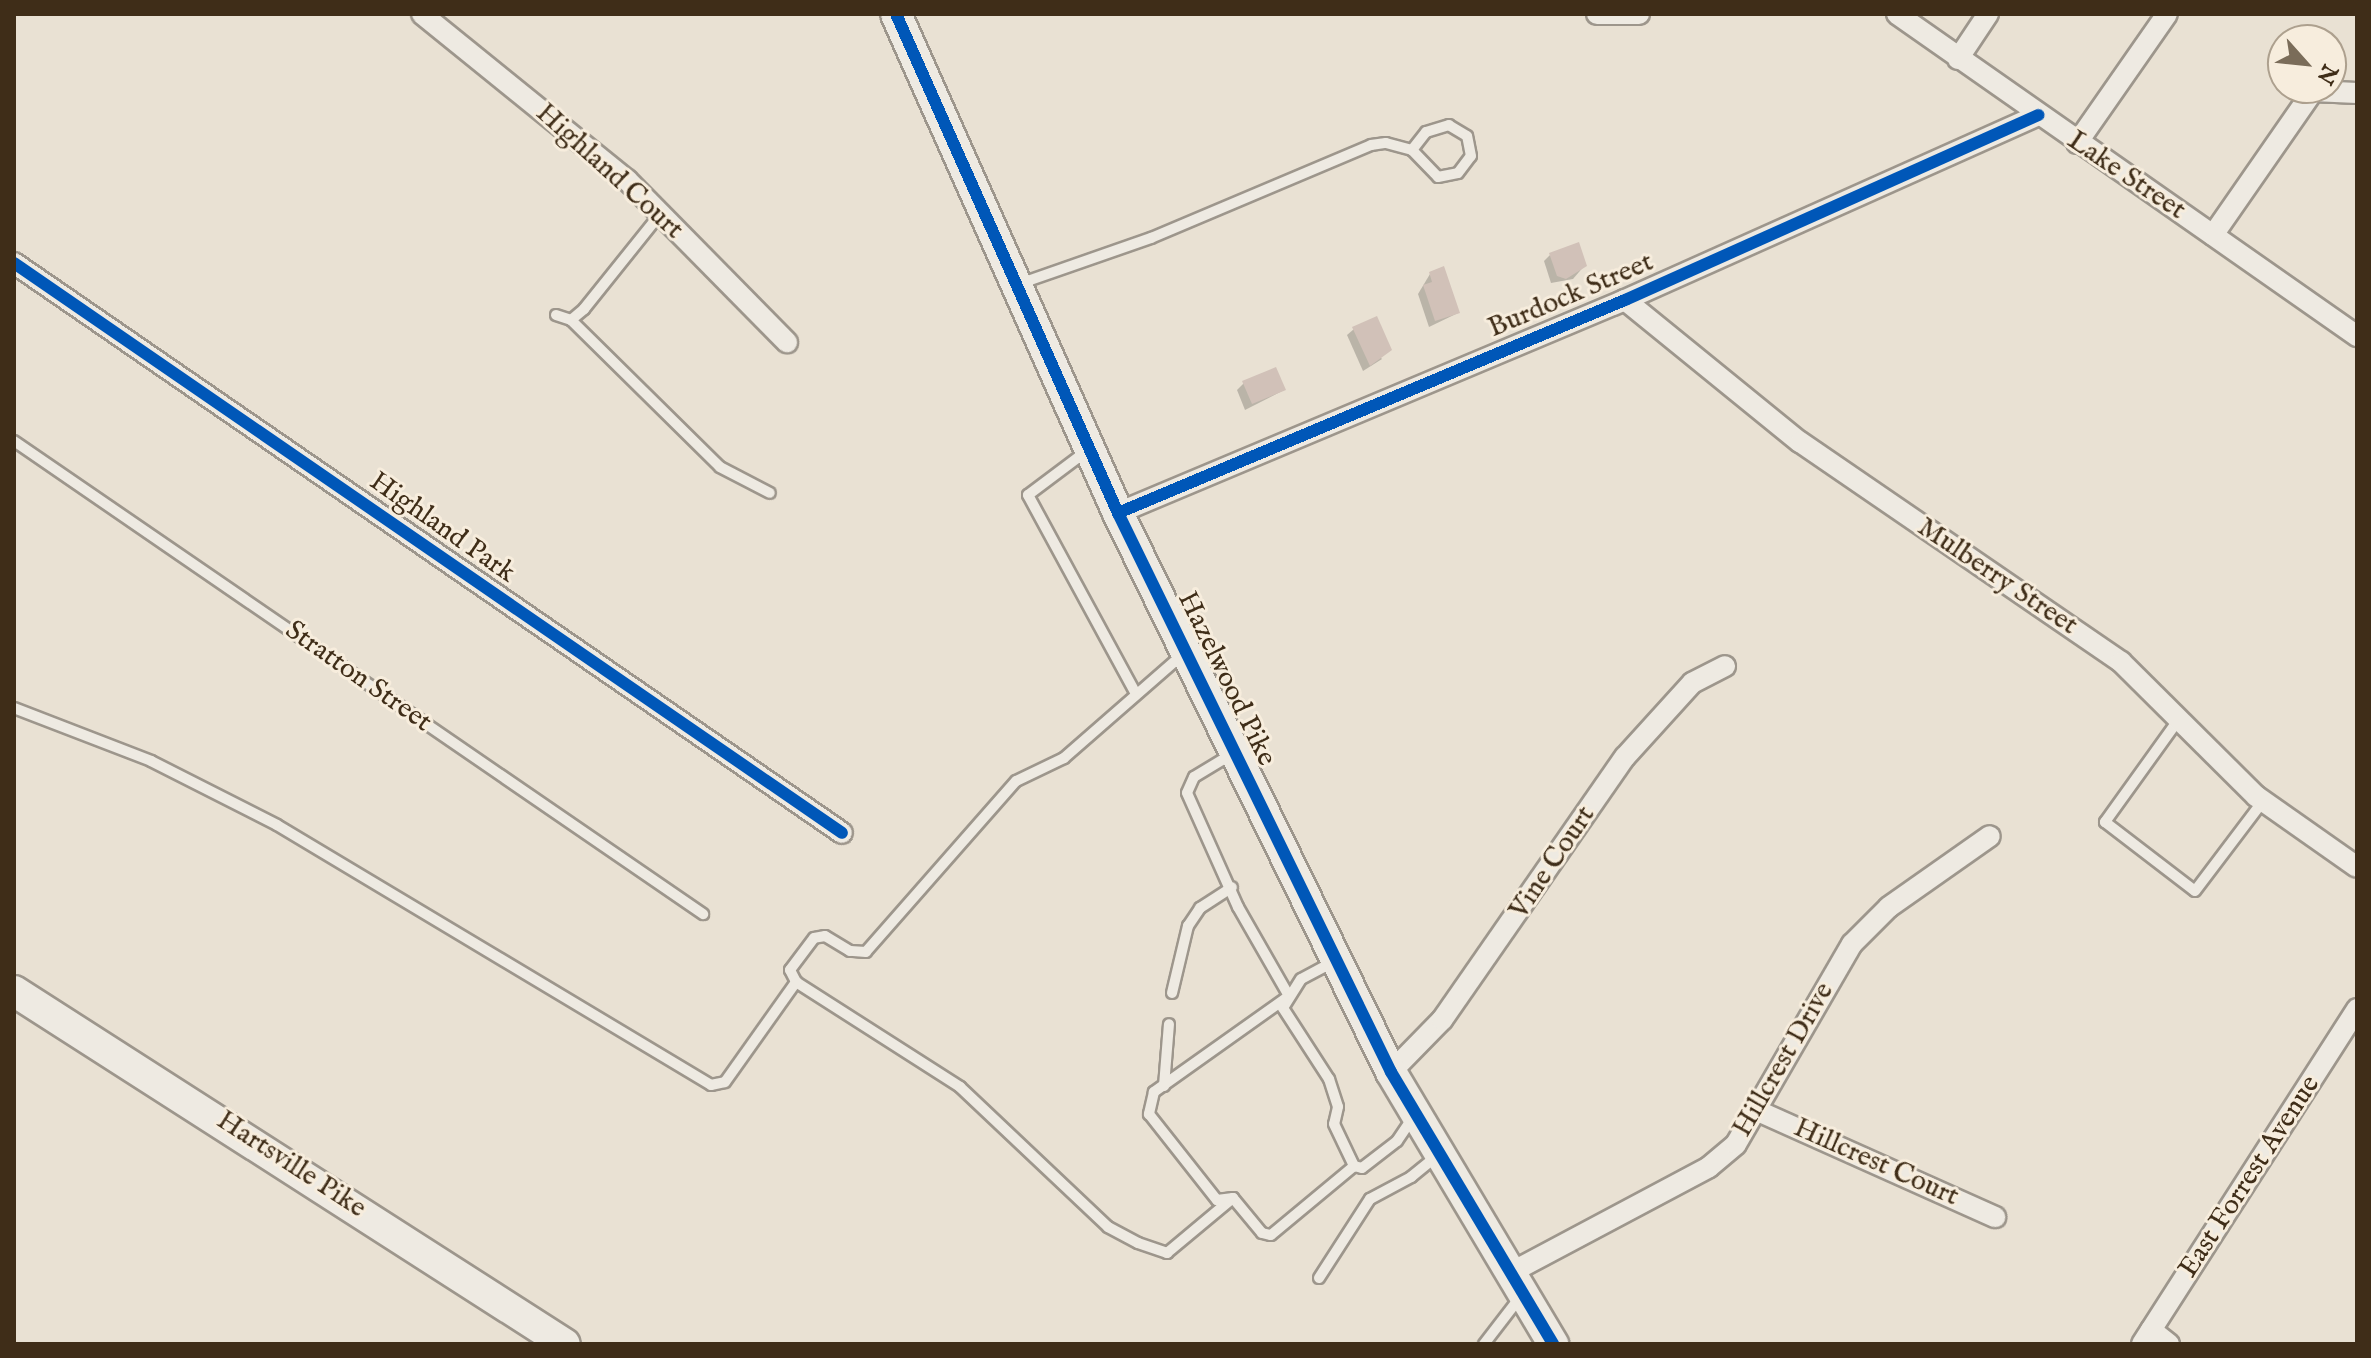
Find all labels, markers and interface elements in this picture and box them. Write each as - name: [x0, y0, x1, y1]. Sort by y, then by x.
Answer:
- north arrow: [2267, 24, 2347, 104]
- text: N: [2310, 59, 2343, 89]
- street label: Highland Court: [528, 97, 690, 247]
- street label: Lake Street: [2061, 124, 2191, 228]
- street label: Burdock Street: [1483, 246, 1659, 346]
- street label: Highland Park: [362, 465, 522, 591]
- street label: Mulberry Street: [1910, 511, 2084, 643]
- street label: Hazelwood Pike: [1169, 586, 1283, 772]
- street label: Stratton Street: [278, 614, 438, 740]
- street label: Vine Court: [1503, 800, 1603, 926]
- street label: Hillcrest Drive: [1726, 977, 1842, 1143]
- street label: East Forrest Avenue: [2172, 1070, 2328, 1284]
- street label: Hartsville Pike: [210, 1104, 372, 1226]
- street label: Hillcrest Court: [1788, 1112, 1964, 1214]

